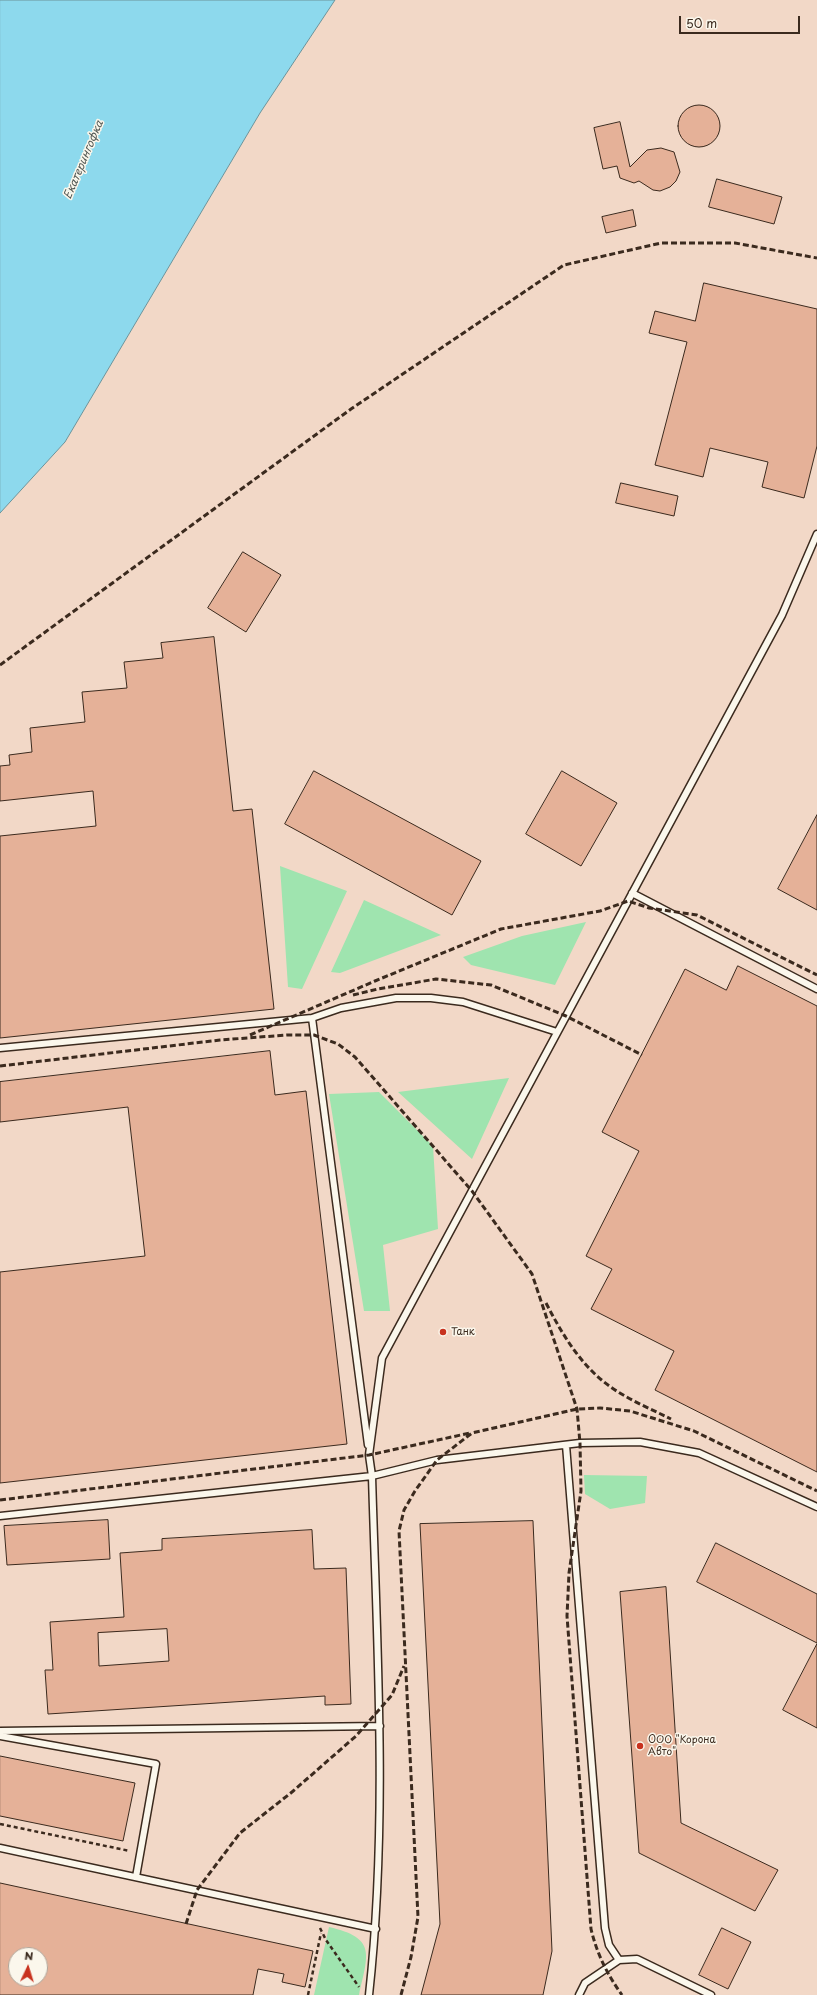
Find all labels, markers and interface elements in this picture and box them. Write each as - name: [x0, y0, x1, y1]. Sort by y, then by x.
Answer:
- scale bar: [681, 8, 802, 34]
- text: 50 m: [686, 14, 717, 32]
- water label: Екатерингофка: [62, 119, 106, 201]
- place label: Танк: [451, 1326, 475, 1338]
- marker: Танк: [438, 1327, 448, 1337]
- place label: ООО "Корона Авто": [648, 1734, 716, 1758]
- marker: ООО "Корона Авто": [635, 1741, 645, 1751]
- north arrow: [8, 1947, 48, 1987]
- text: N: [24, 1947, 34, 1964]

